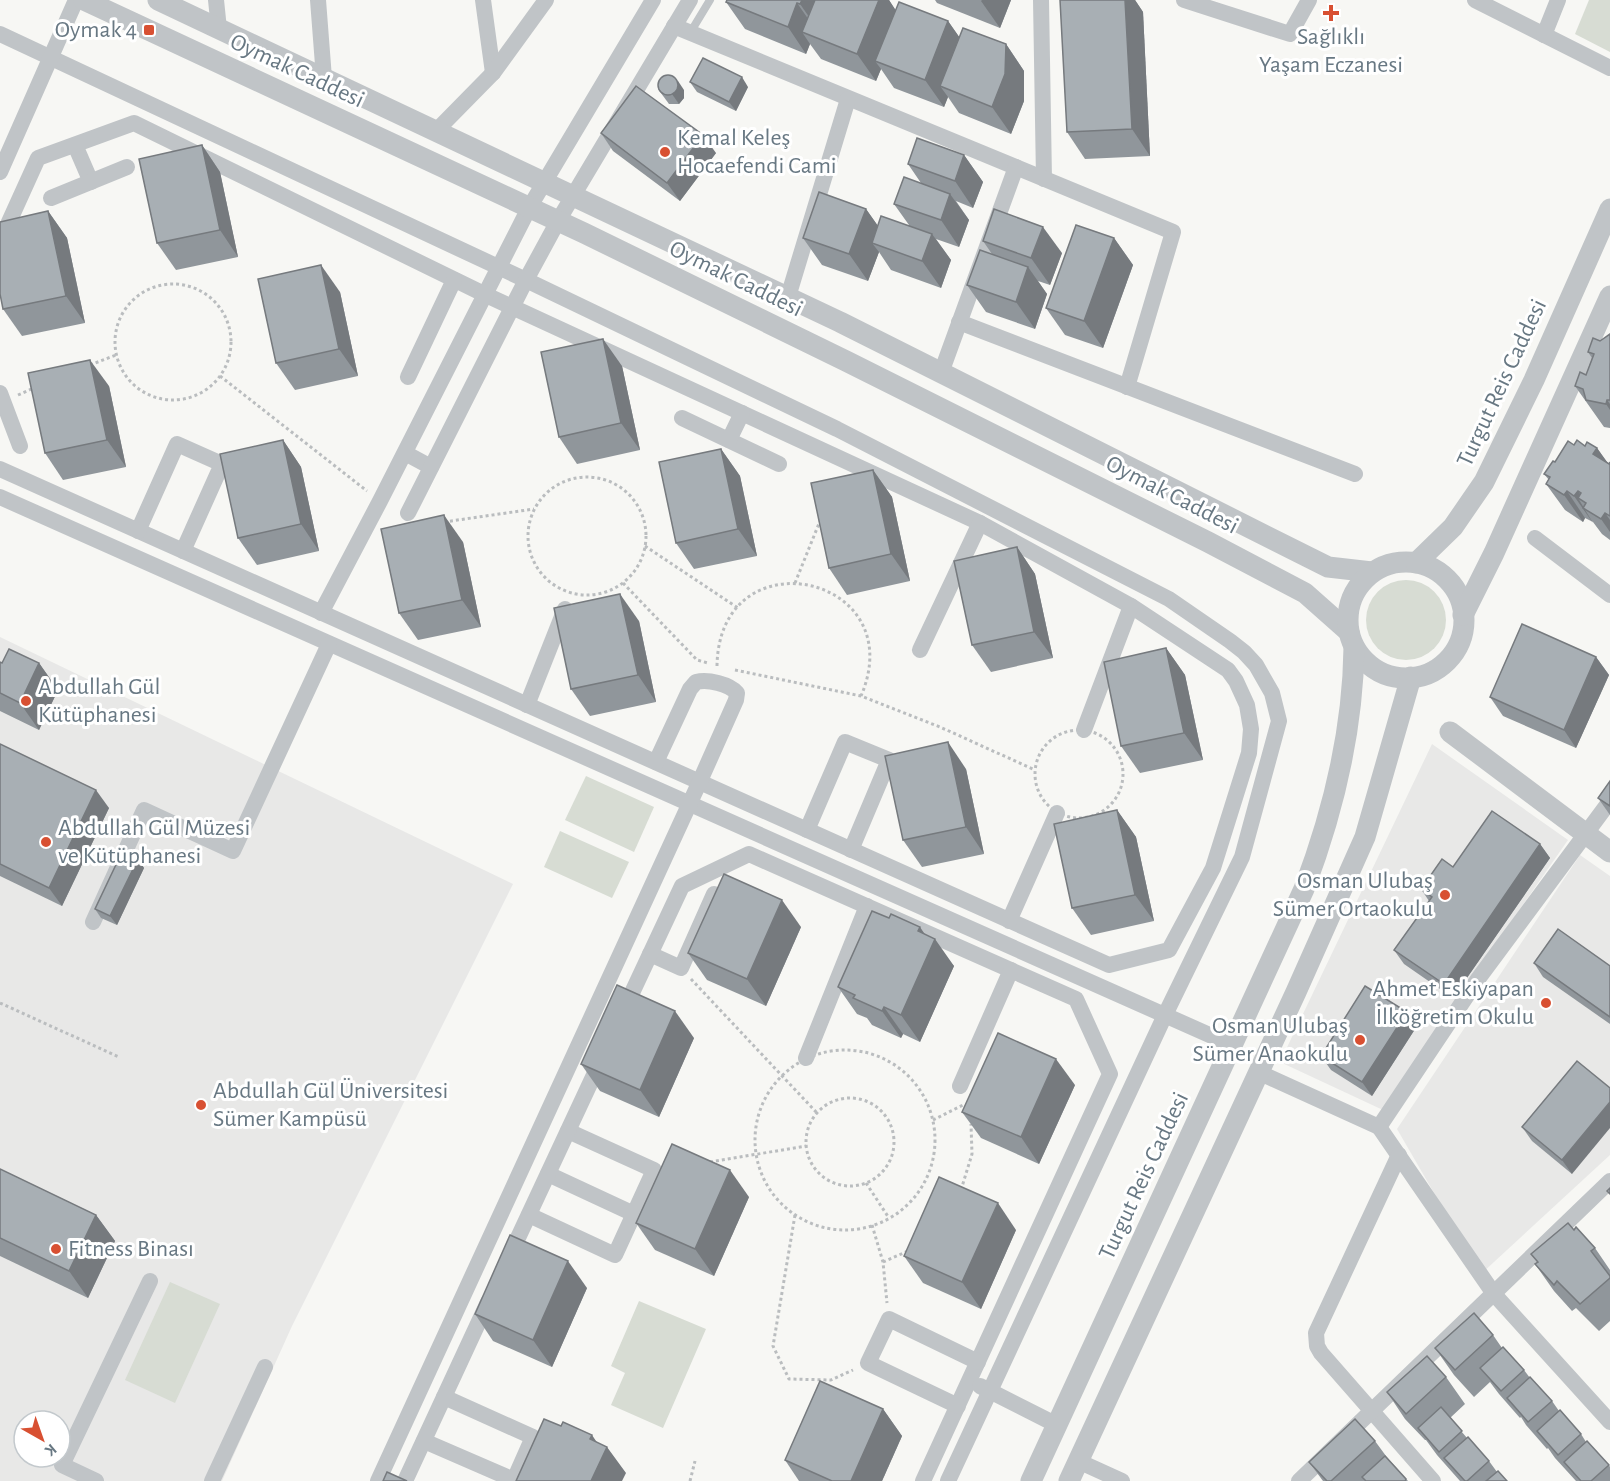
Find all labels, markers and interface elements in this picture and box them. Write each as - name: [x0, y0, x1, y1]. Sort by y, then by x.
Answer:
- marker: Sağlıklı Yaşam Eczanesi: [1324, 6, 1338, 20]
- place label: Oymak 4: [55, 18, 137, 42]
- marker: Oymak 4: [142, 23, 156, 37]
- place label: Sağlıklı Yaşam Eczanesi: [1259, 25, 1403, 77]
- street label: Oymak Caddesi: [226, 30, 368, 112]
- place label: Kemal Keleş Hocaefendi Cami: [677, 126, 837, 178]
- marker: Kemal Keleş Hocaefendi Cami: [658, 145, 672, 159]
- street label: Oymak Caddesi: [666, 236, 806, 322]
- street label: Turgut Reis Caddesi: [1453, 296, 1551, 470]
- street label: Oymak Caddesi: [1102, 451, 1242, 539]
- place label: Abdullah Gül Kütüphanesi: [38, 675, 160, 727]
- marker: Abdullah Gül Kütüphanesi: [19, 694, 33, 708]
- place label: Abdullah Gül Müzesi ve Kütüphanesi: [58, 816, 250, 868]
- marker: Abdullah Gül Müzesi ve Kütüphanesi: [39, 835, 53, 849]
- place label: Osman Ulubaş Sümer Ortaokulu: [1273, 869, 1433, 921]
- marker: Osman Ulubaş Sümer Ortaokulu: [1438, 888, 1452, 902]
- place label: Ahmet Eskiyapan İlköğretim Okulu: [1372, 977, 1534, 1029]
- marker: Ahmet Eskiyapan İlköğretim Okulu: [1539, 996, 1553, 1010]
- place label: Osman Ulubaş Sümer Anaokulu: [1192, 1014, 1348, 1066]
- marker: Osman Ulubaş Sümer Anaokulu: [1353, 1033, 1367, 1047]
- place label: Abdullah Gül Üniversitesi Sümer Kampüsü: [213, 1078, 448, 1131]
- street label: Turgut Reis Caddesi: [1095, 1089, 1193, 1263]
- marker: Abdullah Gül Üniversitesi Sümer Kampüsü: [194, 1098, 208, 1112]
- place label: Fitness Binası: [68, 1237, 194, 1261]
- marker: Fitness Binası: [49, 1242, 63, 1256]
- north arrow: [12, 1409, 72, 1469]
- text: K: [42, 1441, 60, 1459]

